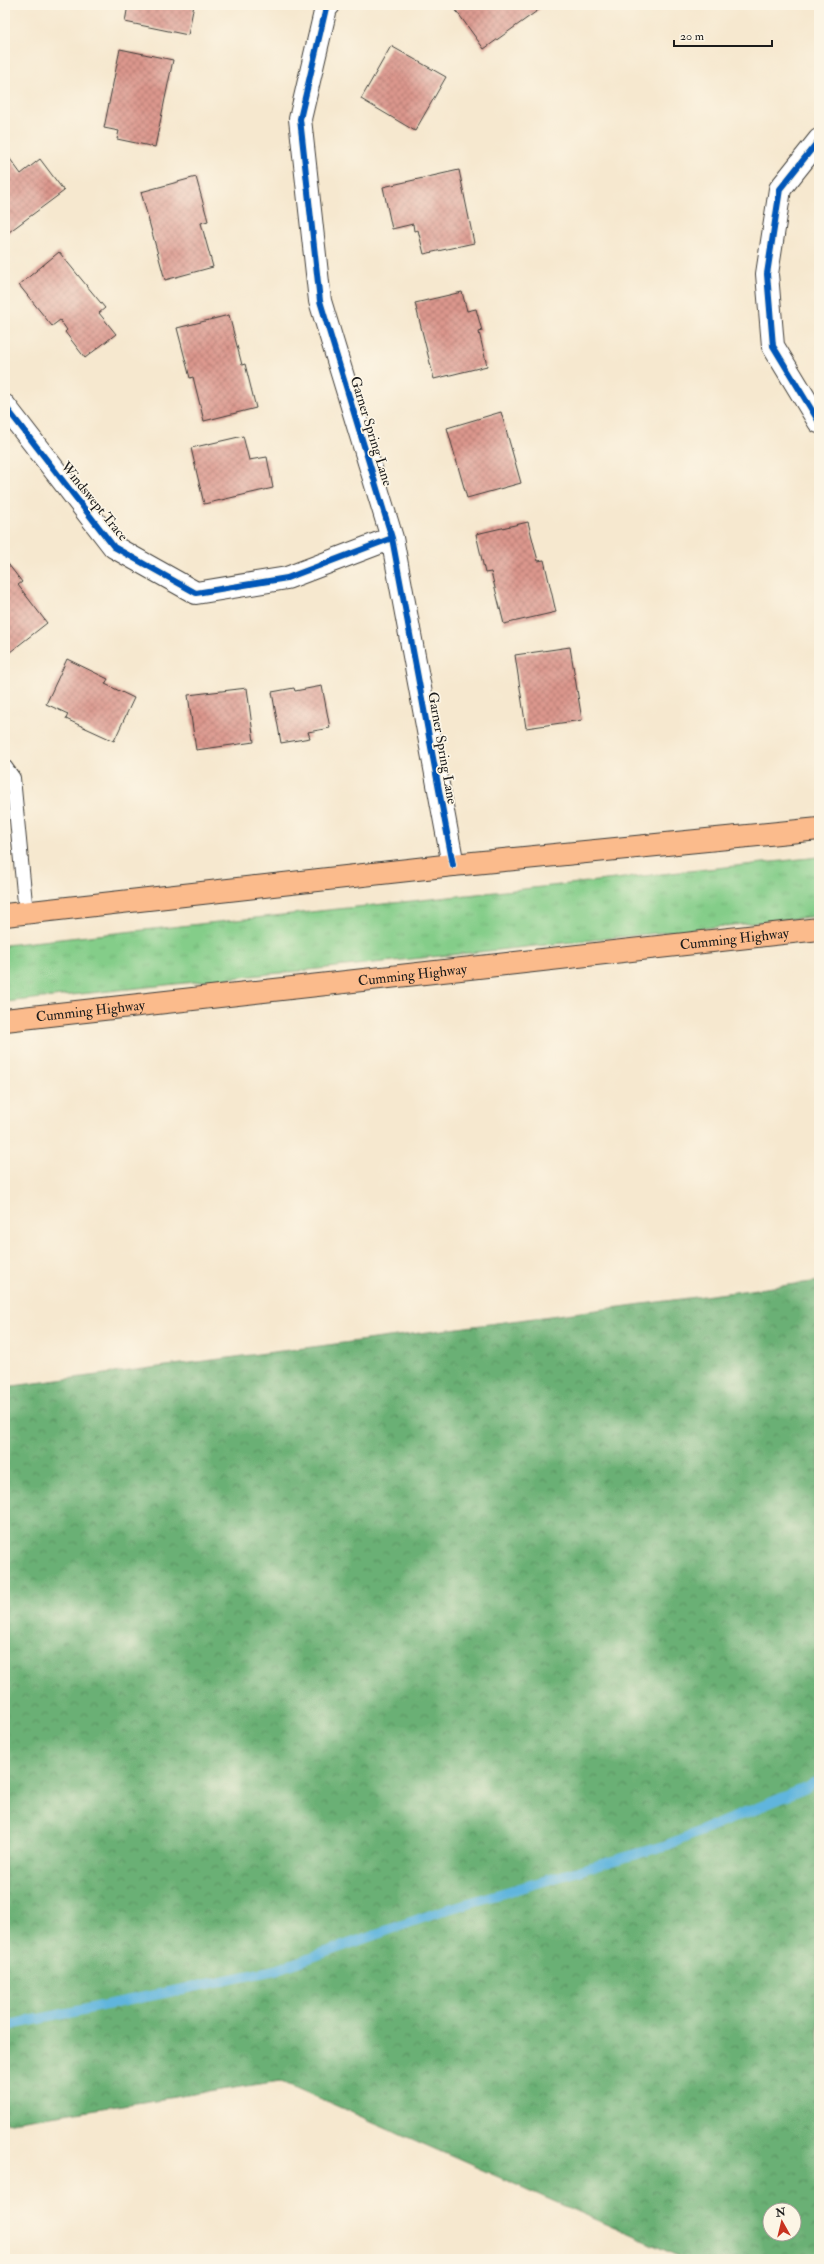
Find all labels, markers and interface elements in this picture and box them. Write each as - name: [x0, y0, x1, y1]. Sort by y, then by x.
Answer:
- scale bar: [674, 22, 772, 48]
- text: 20 m: [680, 29, 705, 44]
- street label: Garner Spring Lane: [346, 374, 396, 488]
- street label: Windswept Trace: [56, 457, 132, 545]
- street label: Garner Spring Lane: [423, 691, 461, 806]
- street label: Cumming Highway: [679, 924, 791, 953]
- street label: Cumming Highway: [357, 960, 469, 989]
- street label: Cumming Highway: [35, 996, 147, 1025]
- north arrow: [762, 2202, 802, 2242]
- text: N: [774, 2205, 788, 2220]

